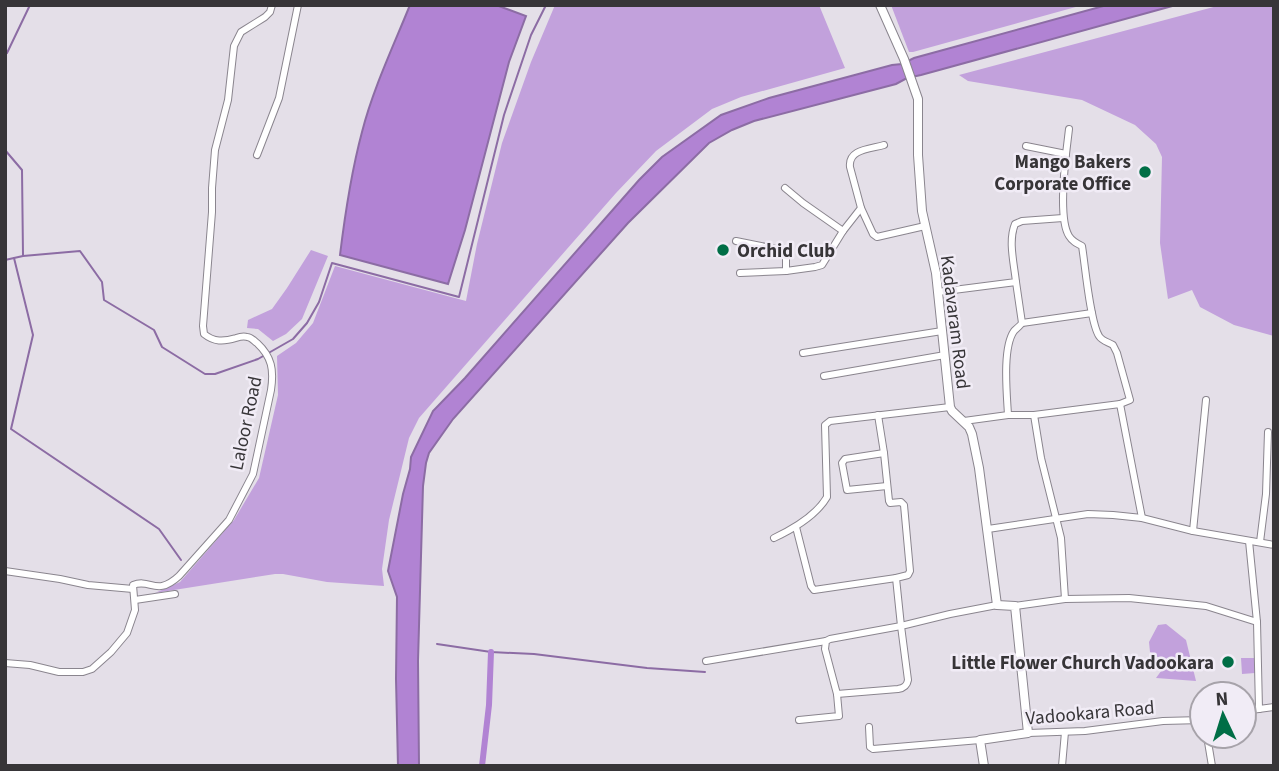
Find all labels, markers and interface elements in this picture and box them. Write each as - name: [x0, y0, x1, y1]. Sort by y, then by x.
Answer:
- place label: Mango Bakers Corporate Office: [994, 149, 1131, 198]
- marker: Mango Bakers Corporate Office: [1137, 164, 1153, 180]
- place label: Orchid Club: [737, 238, 835, 265]
- marker: Orchid Club: [715, 242, 731, 258]
- street label: Kadavaram Road: [933, 254, 976, 391]
- street label: Laloor Road: [223, 374, 270, 473]
- place label: Little Flower Church Vadookara: [951, 650, 1214, 677]
- marker: Little Flower Church Vadookara: [1220, 654, 1236, 670]
- north arrow: [1188, 680, 1258, 750]
- text: N: [1215, 686, 1229, 713]
- street label: Vadookara Road: [1025, 694, 1156, 733]

